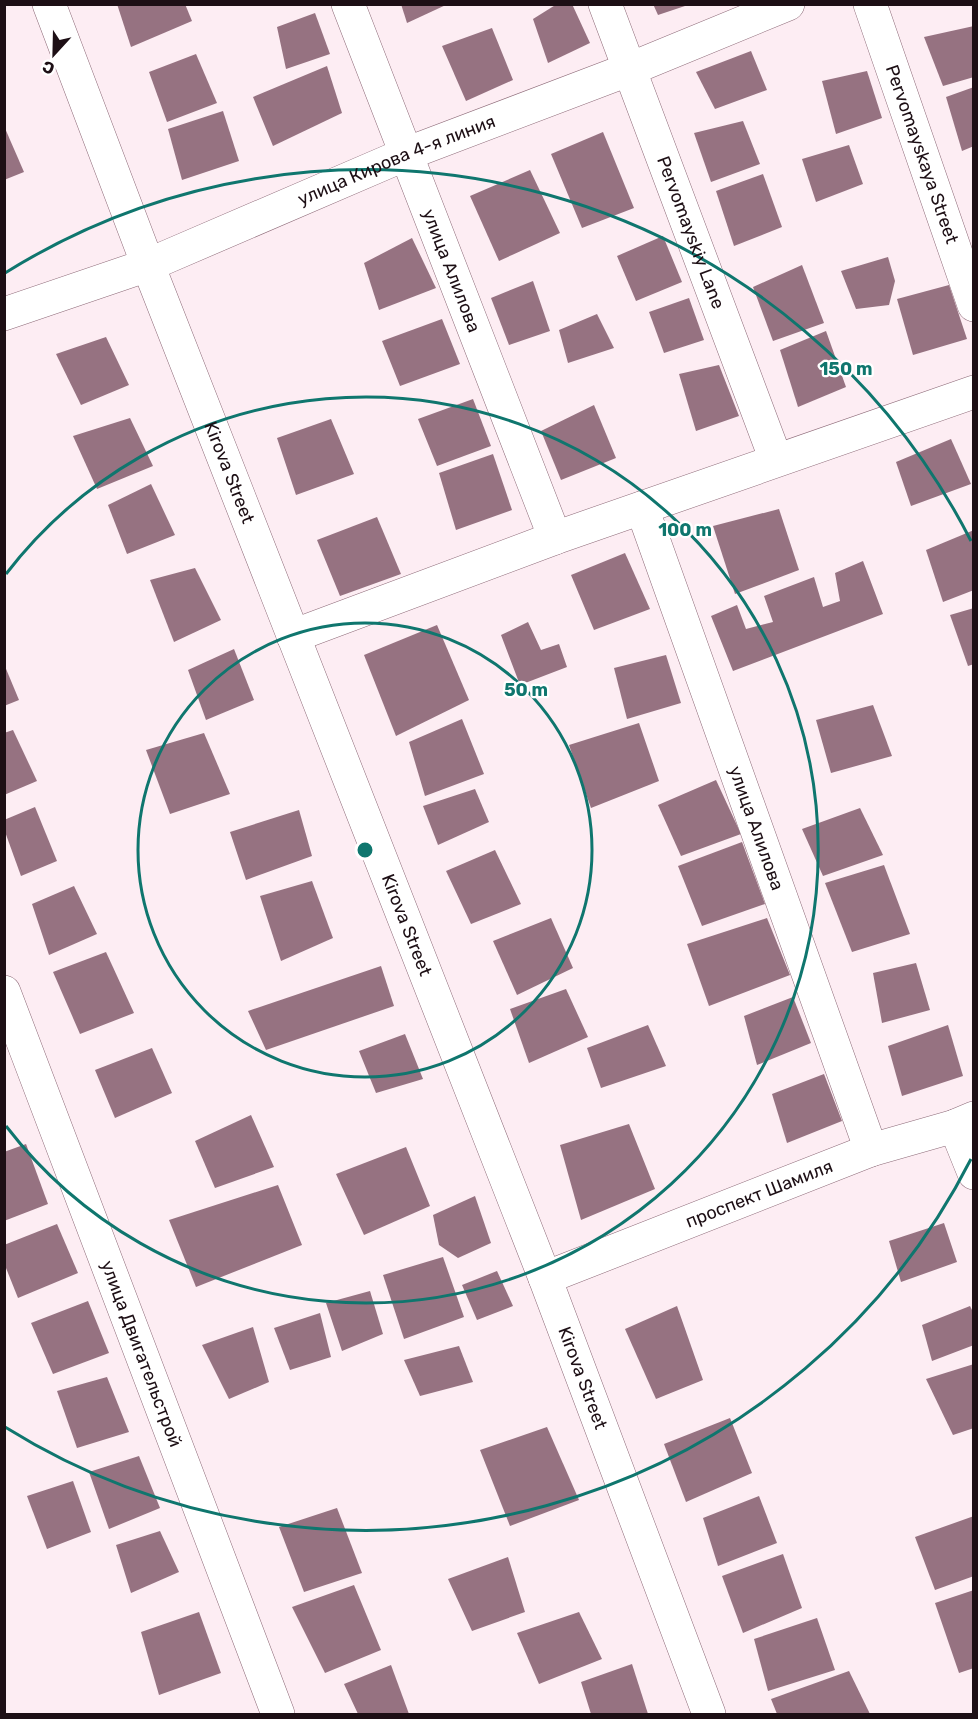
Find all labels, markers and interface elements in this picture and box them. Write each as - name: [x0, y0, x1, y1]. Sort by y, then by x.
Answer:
- north arrow: [24, 24, 84, 84]
- text: С: [40, 57, 57, 78]
- street label: Pervomayskaya Street: [881, 62, 963, 247]
- street label: улица Кирова 4-я линия: [294, 110, 499, 210]
- street label: Pervomayskiy Lane: [652, 153, 729, 312]
- street label: улица Алилова: [418, 206, 485, 336]
- text: 150 m: [819, 358, 873, 380]
- street label: Kirova Street: [199, 418, 259, 527]
- text: 100 m: [658, 519, 712, 541]
- text: 50 m: [504, 679, 548, 701]
- street label: улица Алилова: [724, 763, 789, 893]
- centre of rings: [355, 840, 375, 860]
- street label: Kirova Street: [377, 871, 437, 979]
- street label: проспект Шамиля: [682, 1155, 836, 1233]
- street label: улица Двигательстрой: [96, 1258, 187, 1450]
- street label: Kirova Street: [553, 1324, 612, 1432]

